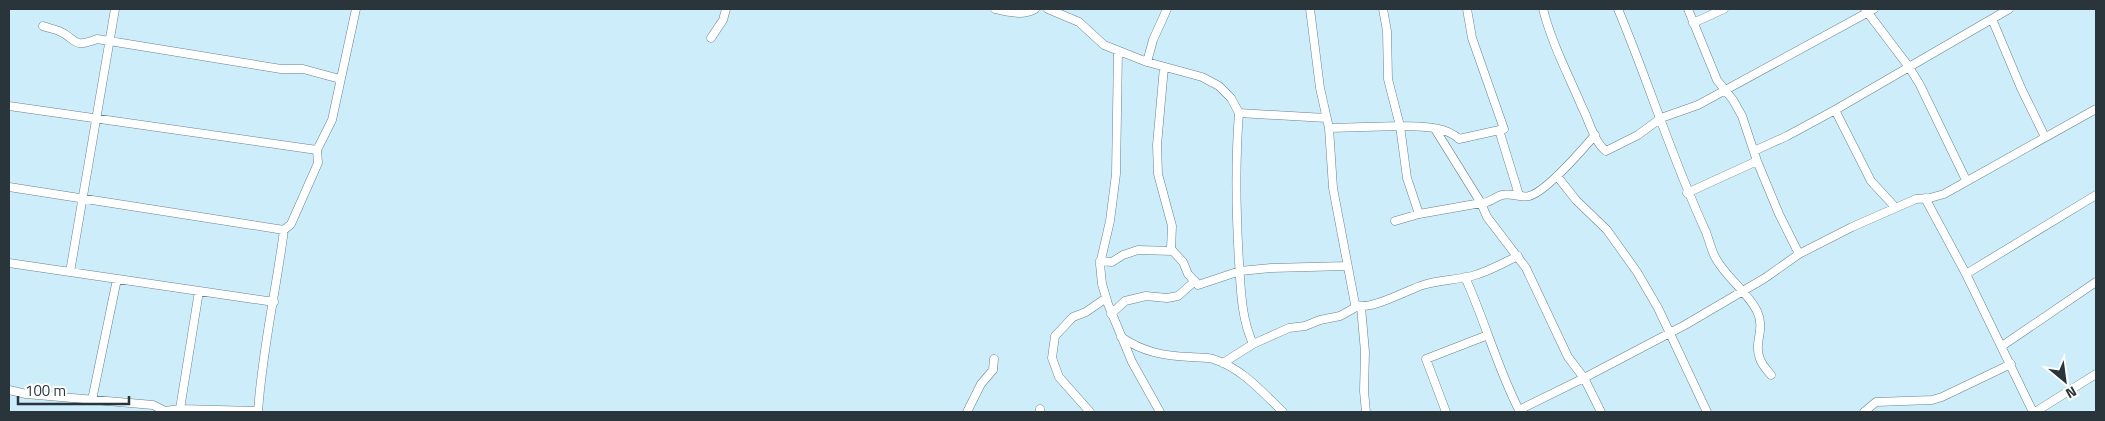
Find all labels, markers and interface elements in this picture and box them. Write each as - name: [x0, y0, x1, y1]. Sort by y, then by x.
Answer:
- north arrow: [2040, 356, 2090, 406]
- scale bar: [18, 374, 129, 406]
- text: 100 m: [25, 379, 66, 402]
- text: N: [2062, 381, 2081, 404]

